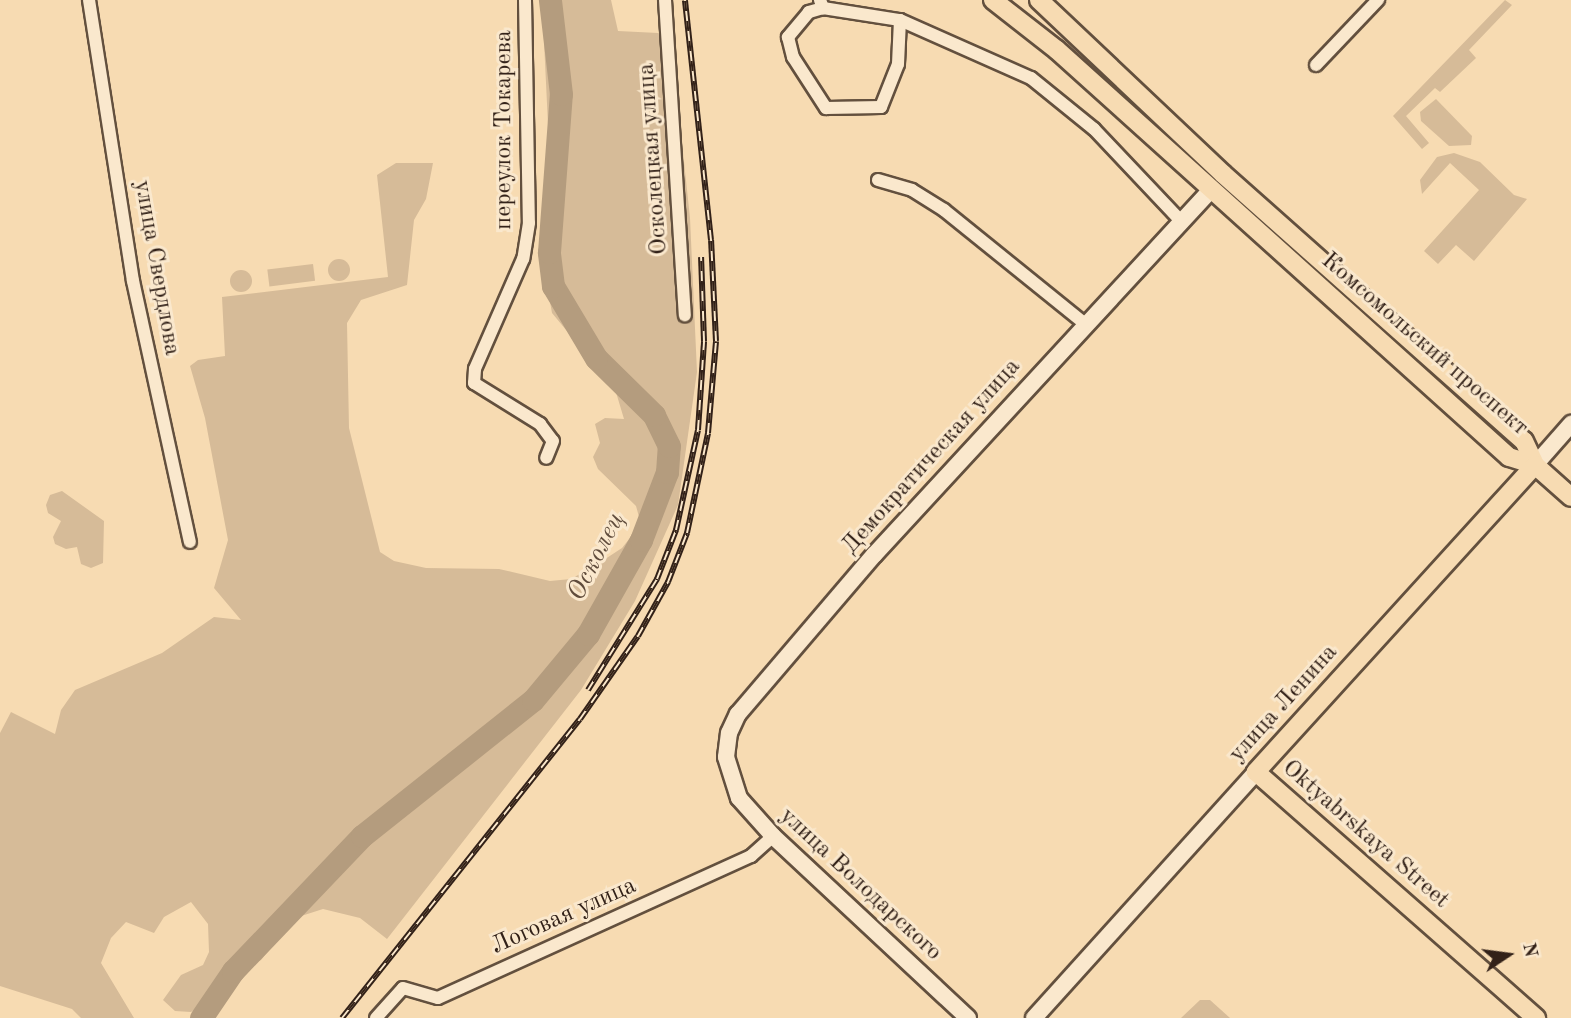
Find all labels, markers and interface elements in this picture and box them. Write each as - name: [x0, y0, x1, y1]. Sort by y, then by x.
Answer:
- street label: переулок Токарева: [491, 30, 519, 230]
- street label: Осколецкая улица: [633, 62, 675, 256]
- street label: улица Свердлова: [126, 178, 186, 358]
- street label: Комсомольский проспект: [1314, 247, 1534, 443]
- street label: Демократическая улица: [837, 353, 1027, 561]
- water label: Осколец: [562, 508, 632, 606]
- street label: улица Ленина: [1223, 639, 1345, 769]
- street label: Oktyabrskaya Street: [1276, 755, 1454, 915]
- street label: улица Володарского: [773, 802, 947, 968]
- street label: Логовая улица: [487, 872, 641, 962]
- north arrow: [1473, 920, 1543, 990]
- text: N: [1518, 941, 1540, 959]

